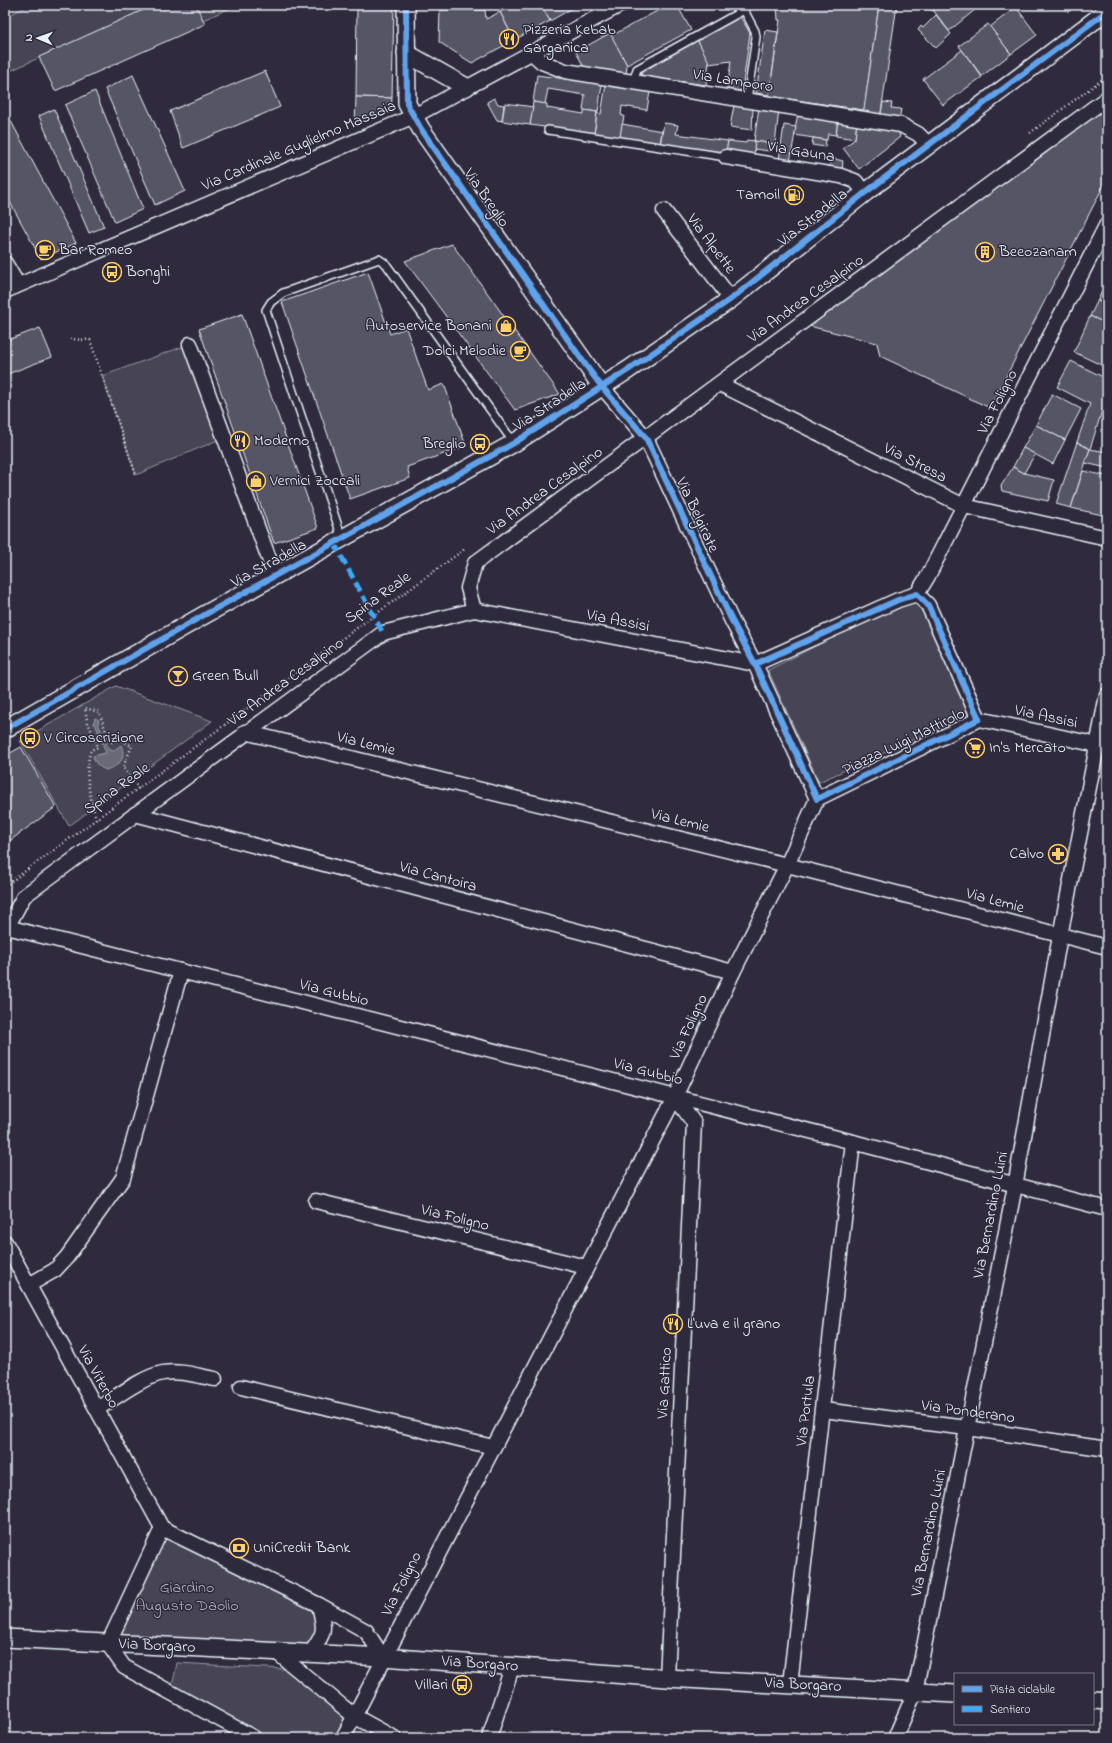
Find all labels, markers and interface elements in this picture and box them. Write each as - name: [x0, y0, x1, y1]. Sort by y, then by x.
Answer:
- north arrow: [18, 18, 58, 58]
- place label: Pizzeria Kebab Garganica: [523, 18, 616, 60]
- restaurant icon: Pizzeria Kebab Garganica: [498, 28, 520, 50]
- text: N: [21, 34, 37, 42]
- street label: Via Lamporo: [690, 63, 775, 99]
- street label: Via Cardinale Guglielmo Massaia: [197, 94, 400, 198]
- street label: Via Gauna: [764, 135, 837, 169]
- street label: Via Breglio: [456, 163, 515, 232]
- place label: Tamoil: [736, 183, 780, 207]
- street label: Via Stradella: [772, 183, 853, 254]
- fuel station icon: Tamoil: [783, 184, 805, 206]
- street label: Via Alpette: [680, 208, 742, 280]
- place label: Bar Romeo: [58, 238, 132, 262]
- cafe icon: Bar Romeo: [34, 239, 56, 261]
- place label: Beeozanam: [998, 240, 1077, 264]
- building icon: Beeozanam: [974, 241, 996, 263]
- street label: Via Andrea Cesalpino: [742, 249, 869, 350]
- place label: Bonghi: [125, 260, 170, 284]
- bus stop icon: Bonghi: [101, 261, 123, 283]
- place label: Autoservice Bonani: [365, 314, 492, 338]
- shop icon: Autoservice Bonani: [495, 315, 517, 337]
- place label: Dolci Melodie: [422, 339, 507, 363]
- cafe icon: Dolci Melodie: [509, 340, 531, 362]
- street label: Via Foligno: [971, 366, 1024, 439]
- street label: Via Stradella: [508, 372, 591, 438]
- place label: Moderno: [254, 429, 309, 453]
- restaurant icon: Moderno: [229, 430, 251, 452]
- place label: Breglio: [422, 432, 466, 456]
- bus stop icon: Breglio: [469, 433, 491, 455]
- street label: Via Stresa: [878, 436, 951, 489]
- street label: Via Andrea Cesalpino: [481, 441, 608, 542]
- place label: Vernici Zoccali: [269, 469, 360, 493]
- shop icon: Vernici Zoccali: [245, 470, 267, 492]
- street label: Via Belgirate: [669, 472, 725, 557]
- street label: Via Stradella: [226, 533, 311, 595]
- street label: Spina Reale: [340, 565, 417, 630]
- street label: Via Assisi: [583, 603, 652, 639]
- street label: Via Andrea Cesalpino: [222, 632, 349, 733]
- place label: Green Bull: [192, 664, 259, 688]
- bar icon: Green Bull: [167, 665, 189, 687]
- street label: Via Assisi: [1011, 698, 1080, 735]
- street label: Piazza Luigi Mattirolo: [839, 702, 969, 782]
- street label: Via Lemie: [333, 725, 399, 763]
- place label: V Circoscrizione: [43, 726, 144, 750]
- bus stop icon: V Circoscrizione: [19, 727, 41, 749]
- place label: In's Mercato: [989, 736, 1066, 760]
- supermarket icon: In's Mercato: [964, 737, 986, 759]
- street label: Spina Reale: [79, 756, 156, 821]
- street label: Via Lemie: [647, 802, 713, 840]
- place label: Calvo: [1009, 842, 1044, 866]
- pharmacy icon: Calvo: [1047, 843, 1069, 865]
- street label: Via Cantoira: [396, 855, 479, 899]
- street label: Via Lemie: [962, 881, 1028, 920]
- street label: Via Gubbio: [296, 973, 371, 1013]
- street label: Via Foligno: [663, 990, 715, 1065]
- street label: Via Gubbio: [610, 1052, 685, 1092]
- street label: Via Bernardino Luini: [967, 1149, 1015, 1282]
- street label: Via Foligno: [417, 1198, 492, 1238]
- place label: L'uva e il grano: [687, 1312, 780, 1336]
- restaurant icon: L'uva e il grano: [662, 1313, 684, 1335]
- street label: Via Viterbo: [70, 1340, 125, 1413]
- street label: Via Gattico: [651, 1347, 679, 1420]
- street label: Via Portula: [790, 1374, 822, 1449]
- street label: Via Ponderano: [919, 1393, 1016, 1430]
- street label: Via Bernardino Luini: [905, 1467, 953, 1600]
- place label: UniCredit Bank: [253, 1536, 351, 1560]
- bank icon: UniCredit Bank: [228, 1537, 250, 1559]
- street label: Via Foligno: [375, 1548, 428, 1621]
- park label: Giardino Augusto Daolio: [135, 1576, 239, 1618]
- street label: Via Borgaro: [117, 1632, 196, 1660]
- street label: Via Borgaro: [440, 1649, 519, 1679]
- street label: Via Borgaro: [763, 1671, 842, 1699]
- place label: Villari: [414, 1673, 448, 1697]
- legend: [954, 1673, 1094, 1725]
- bus stop icon: Villari: [451, 1674, 473, 1696]
- text: Pista ciclabile: [990, 1681, 1056, 1699]
- text: Sentiero: [990, 1701, 1031, 1719]

